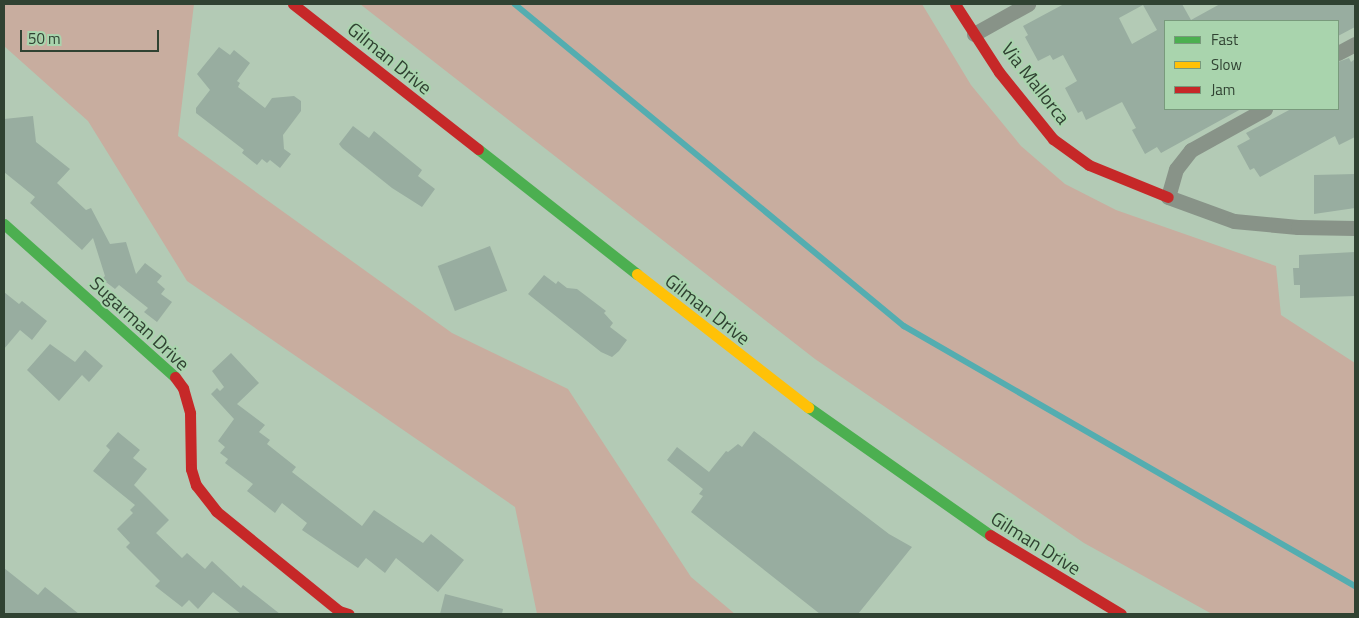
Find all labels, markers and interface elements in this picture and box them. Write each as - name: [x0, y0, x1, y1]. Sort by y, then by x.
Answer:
- street label: Gilman Drive: [343, 17, 437, 99]
- scale bar: [22, 20, 161, 52]
- legend: [1164, 20, 1339, 110]
- text: 50 m: [28, 27, 61, 50]
- text: Fast: [1211, 28, 1238, 51]
- street label: Via Mallorca: [997, 38, 1075, 128]
- text: Slow: [1211, 53, 1242, 76]
- text: Jam: [1211, 78, 1235, 101]
- street label: Gilman Drive: [661, 269, 755, 349]
- street label: Sugarman Drive: [86, 271, 194, 375]
- street label: Gilman Drive: [987, 506, 1085, 580]

